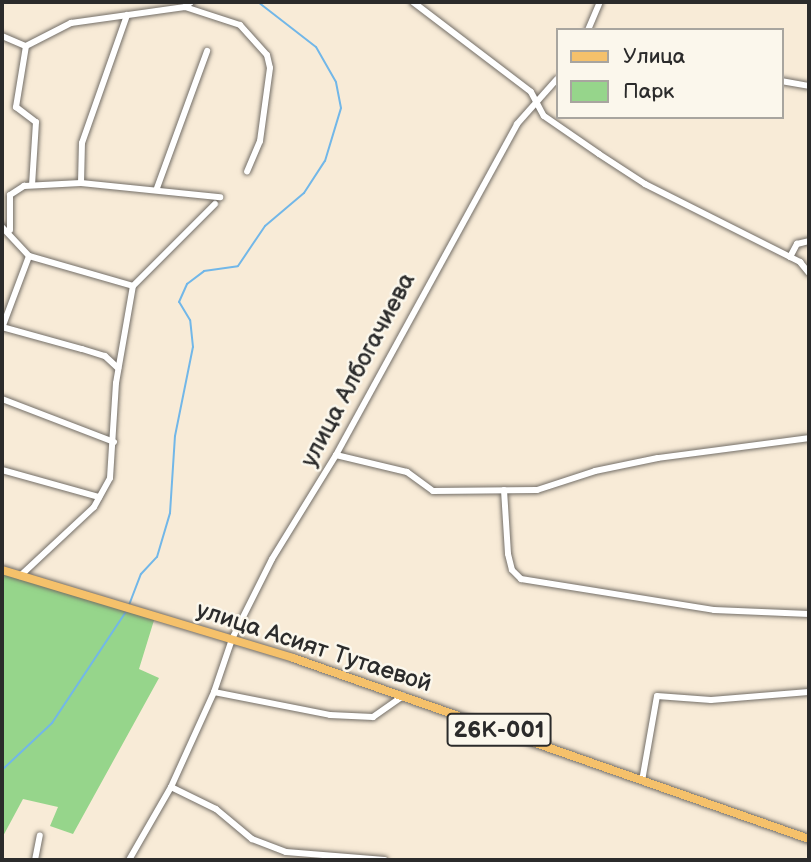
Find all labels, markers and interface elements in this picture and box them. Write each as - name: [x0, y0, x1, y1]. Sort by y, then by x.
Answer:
- legend: [556, 28, 783, 119]
- text: Улица: [623, 44, 685, 69]
- text: Парк: [623, 79, 674, 104]
- street label: улица Албогачиева: [295, 268, 421, 472]
- street label: улица Асият Тутаевой: [193, 595, 435, 699]
- road number: 26К-001: [447, 710, 552, 750]

